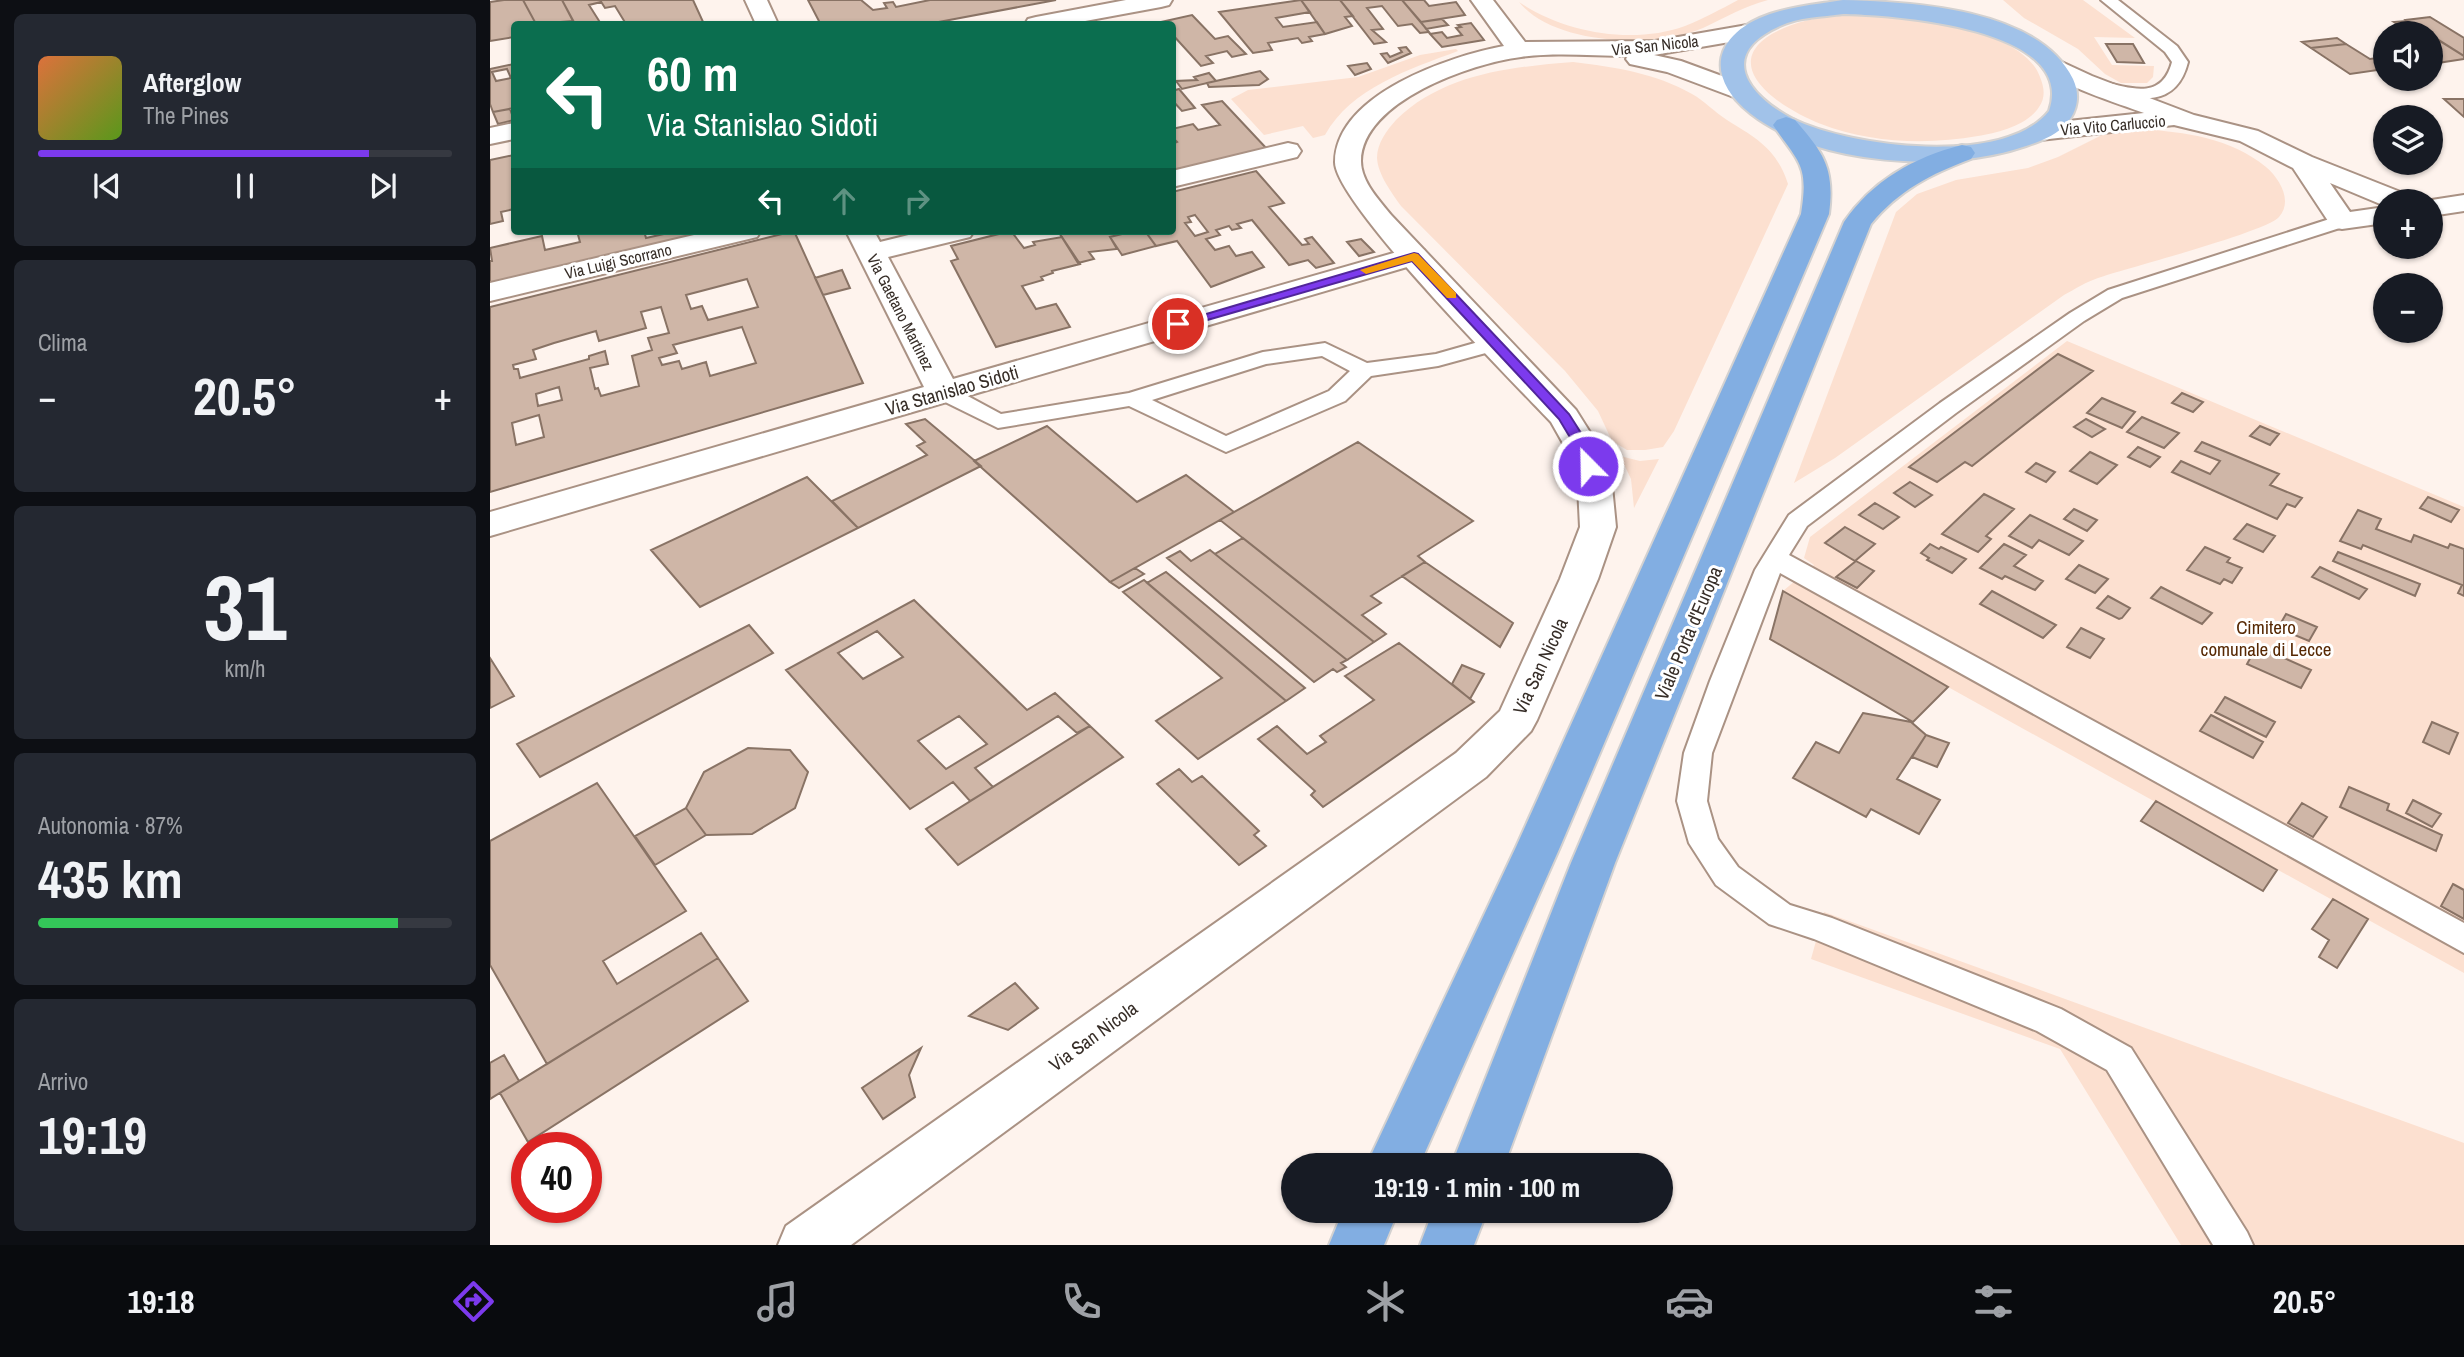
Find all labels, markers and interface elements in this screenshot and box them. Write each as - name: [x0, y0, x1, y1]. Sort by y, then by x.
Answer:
- map controls: [2373, 21, 2443, 343]
- button: sound: [2373, 21, 2443, 91]
- street label: Via San Nicola: [1610, 29, 1700, 61]
- text: 60 m: [647, 40, 739, 106]
- icon: left: [532, 49, 623, 140]
- text: Afterglow: [143, 65, 241, 100]
- text: The Pines: [143, 100, 229, 131]
- text: Via Stanislao Sidoti: [647, 103, 879, 146]
- button: layers: [2373, 105, 2443, 175]
- street label: Via Vito Carluccio: [2060, 109, 2166, 141]
- icon: previous: [88, 167, 126, 205]
- icon: pause: [226, 167, 264, 205]
- icon: next: [364, 167, 402, 205]
- icon: left: [752, 182, 790, 220]
- icon: ahead: [825, 182, 863, 220]
- icon: right: [898, 182, 936, 220]
- button: +: [2373, 189, 2443, 259]
- street label: Via Luigi Scorrano: [562, 238, 674, 284]
- street label: Via Gaetano Martinez: [862, 250, 940, 374]
- button: −: [2373, 273, 2443, 343]
- pin: [1148, 294, 1208, 354]
- icon: arrive: [1159, 305, 1197, 343]
- text: Clima: [38, 327, 87, 358]
- street label: Via Stanislao Sidoti: [882, 359, 1022, 421]
- text: 20.5°: [193, 361, 297, 431]
- text: −: [38, 371, 56, 422]
- text: +: [434, 371, 452, 422]
- position arrow: [1551, 429, 1625, 503]
- text: 31: [204, 546, 287, 668]
- street label: Viale Porta d'Europa: [1648, 562, 1728, 704]
- street label: Via San Nicola: [1506, 613, 1574, 718]
- park label: Cimitero comunale di Lecce: [2201, 614, 2331, 662]
- text: km/h: [225, 653, 265, 684]
- text: Autonomia · 87%: [38, 810, 183, 841]
- text: 435 km: [38, 844, 183, 914]
- street label: Via San Nicola: [1043, 995, 1143, 1077]
- text: Arrivo: [38, 1066, 88, 1097]
- text: 19:19: [38, 1100, 147, 1170]
- speed limit sign: 40: [511, 1132, 602, 1223]
- text: 19:19 · 1 min · 100 m: [1374, 1170, 1580, 1205]
- icon: directions: [449, 1277, 498, 1326]
- icon: music: [753, 1277, 802, 1326]
- icon: phone: [1057, 1277, 1106, 1326]
- icon: climate: [1361, 1277, 1410, 1326]
- icon: car: [1665, 1277, 1714, 1326]
- icon: filters: [1969, 1277, 2018, 1326]
- text: 19:18: [127, 1280, 195, 1323]
- text: 20.5°: [2273, 1280, 2337, 1323]

